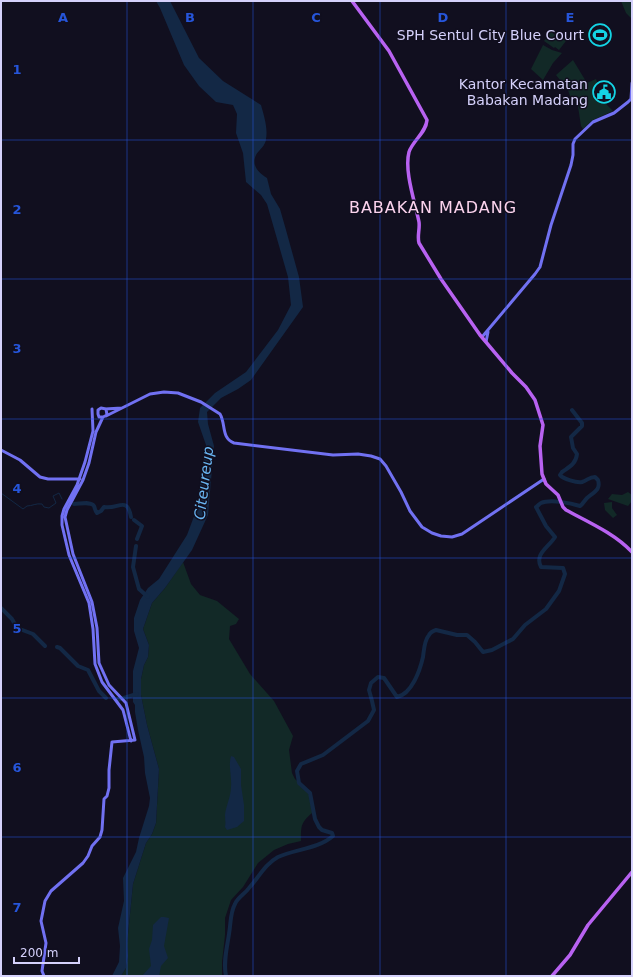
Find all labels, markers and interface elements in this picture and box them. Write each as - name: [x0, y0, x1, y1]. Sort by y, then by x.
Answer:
- text: A: [58, 10, 68, 25]
- text: B: [185, 10, 195, 25]
- text: C: [311, 10, 321, 25]
- text: D: [438, 10, 449, 25]
- text: E: [566, 10, 574, 25]
- sports icon: SPH Sentul City Blue Court: [587, 22, 613, 48]
- place label: SPH Sentul City Blue Court: [397, 27, 585, 43]
- text: 1: [12, 62, 22, 77]
- place label: Kantor Kecamatan Babakan Madang: [459, 76, 588, 108]
- public building icon: Kantor Kecamatan Babakan Madang: [591, 79, 617, 105]
- district label: BABAKAN MADANG: [349, 198, 517, 217]
- text: 2: [12, 202, 22, 217]
- text: 3: [12, 341, 22, 356]
- water label: Citeureup: [191, 445, 217, 521]
- text: 4: [12, 481, 22, 496]
- text: 5: [12, 621, 22, 636]
- text: 6: [12, 760, 22, 775]
- text: 7: [12, 900, 22, 915]
- scale bar: [14, 939, 79, 965]
- text: 200 m: [20, 946, 58, 960]

